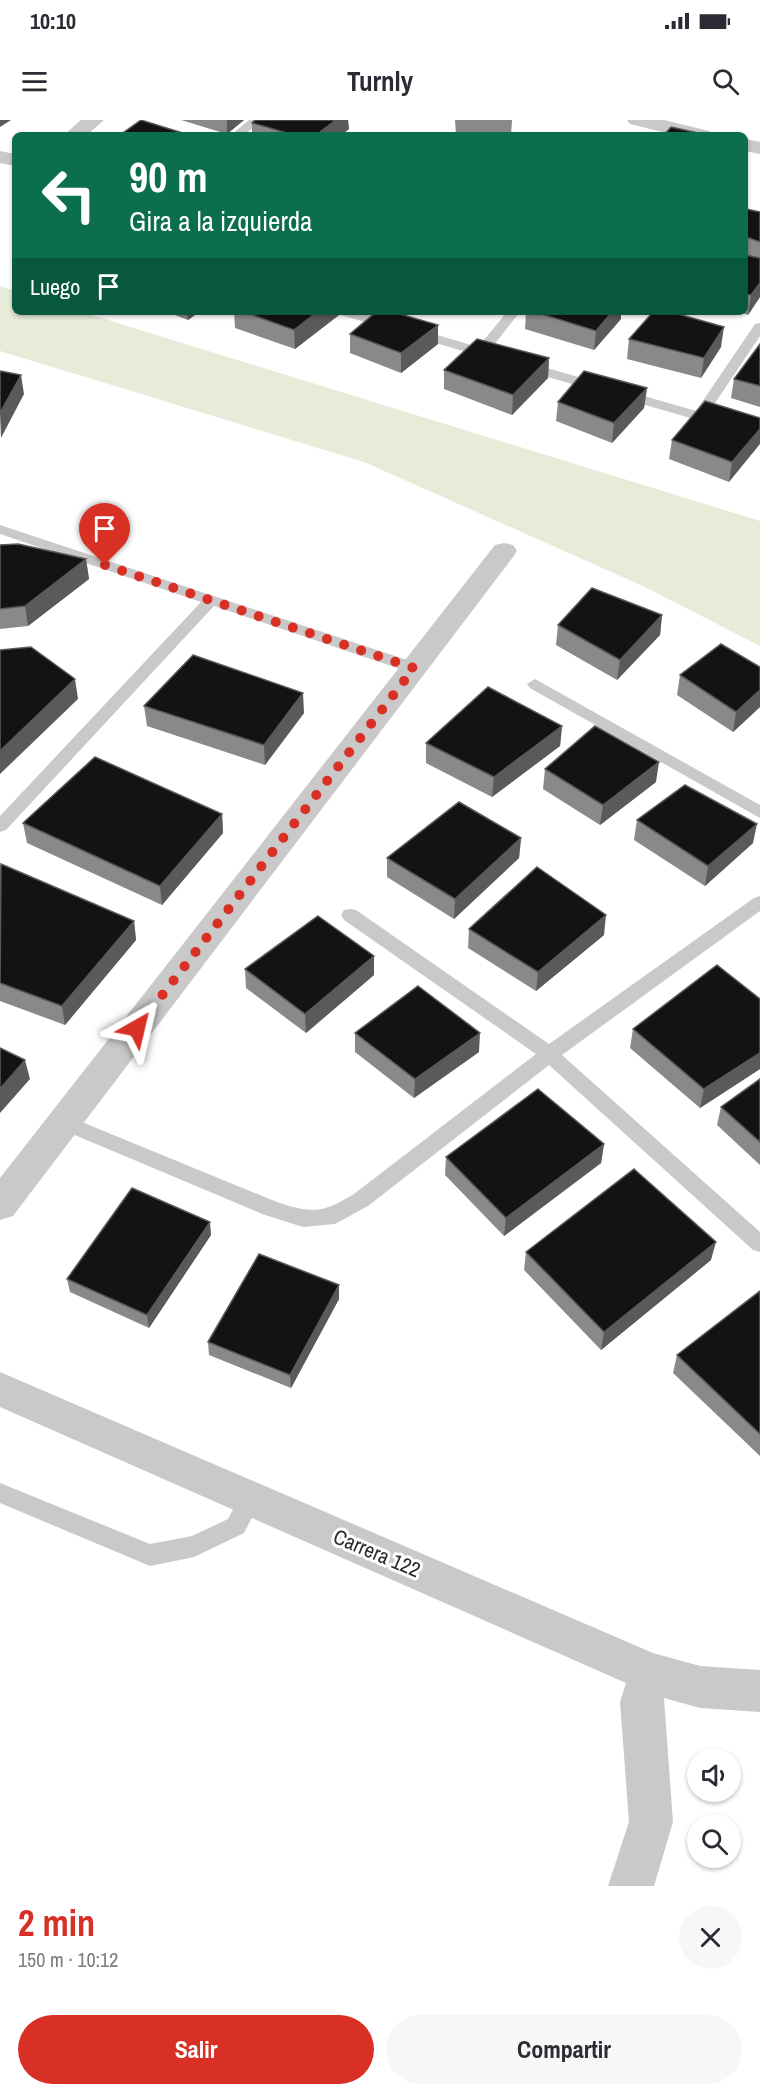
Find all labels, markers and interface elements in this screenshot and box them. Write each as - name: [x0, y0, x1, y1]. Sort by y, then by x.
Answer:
- text: 10:10: [30, 6, 76, 36]
- text: Turnly: [347, 63, 413, 99]
- icon: menu: [18, 65, 51, 98]
- icon: search: [709, 65, 742, 98]
- text: 90 m: [129, 149, 208, 205]
- icon: left: [30, 156, 108, 234]
- text: Gira a la izquierda: [129, 203, 312, 239]
- icon: arrive: [92, 270, 125, 303]
- text: Luego: [30, 272, 80, 302]
- pin: [79, 503, 130, 565]
- icon: arrive: [88, 512, 121, 545]
- position arrow: [105, 996, 169, 1060]
- street label: Carrera 122: [329, 1522, 425, 1584]
- map controls: [687, 1748, 741, 1868]
- button: sound: [687, 1748, 741, 1802]
- button: search: [687, 1814, 741, 1868]
- text: 2 min: [18, 1899, 95, 1947]
- button: close: [679, 1906, 742, 1969]
- text: 150 m · 10:12: [18, 1946, 118, 1973]
- button: Salir: [18, 2015, 374, 2084]
- button: Compartir: [386, 2015, 742, 2084]

